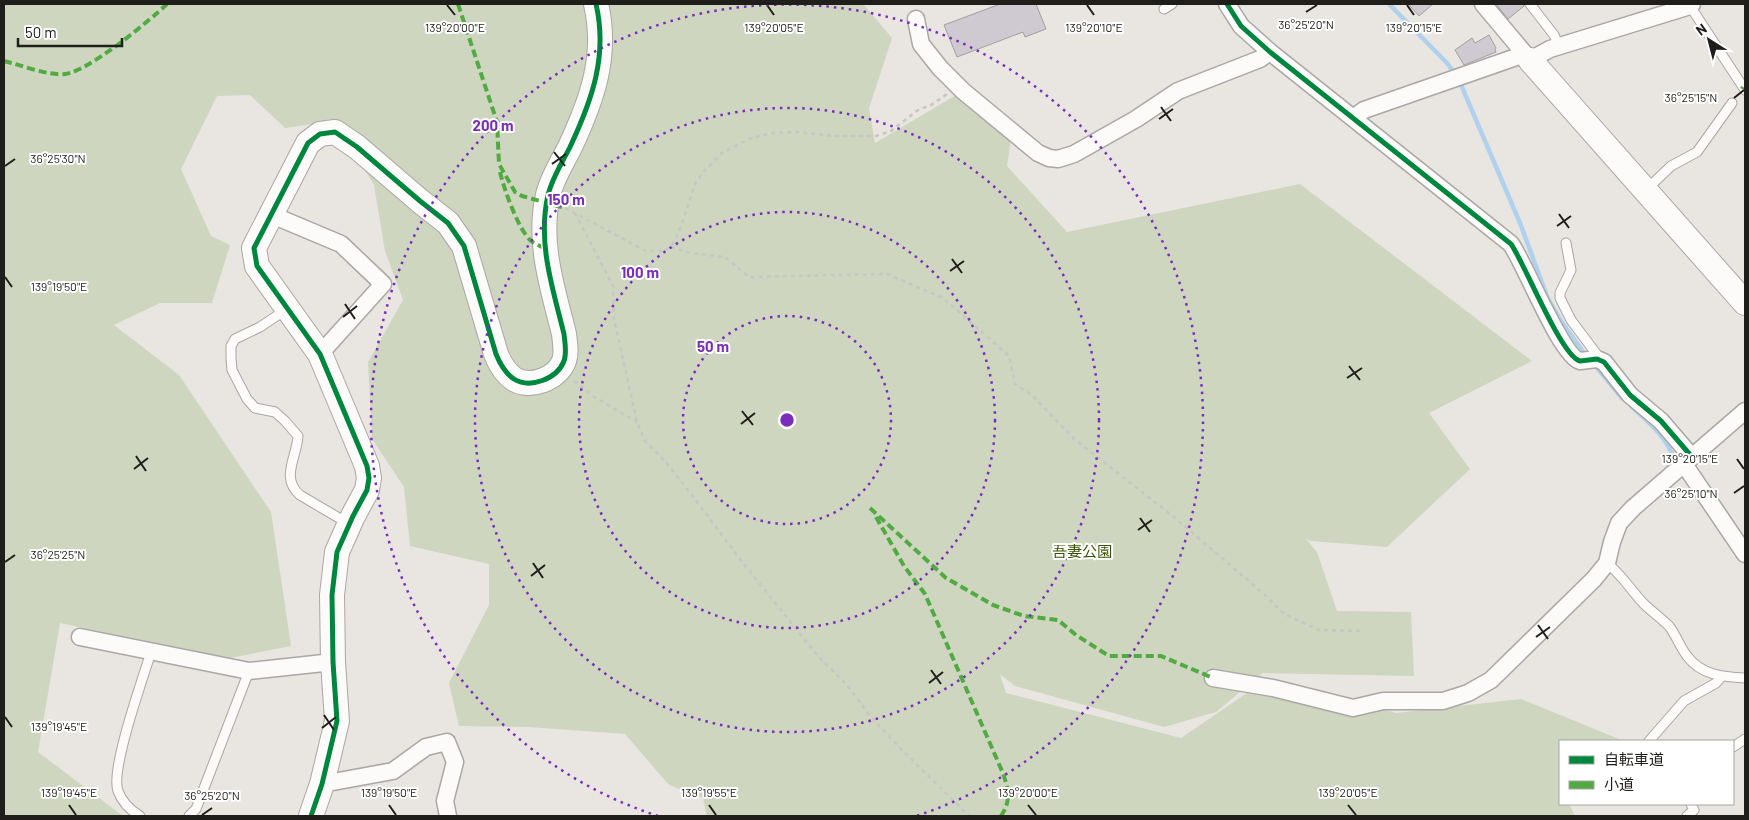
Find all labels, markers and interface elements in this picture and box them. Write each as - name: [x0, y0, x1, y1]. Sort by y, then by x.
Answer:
- scale bar: [18, 15, 121, 47]
- north arrow: [1684, 15, 1734, 65]
- text: 36°25'20"N: [1278, 17, 1334, 31]
- text: N: [1692, 19, 1710, 39]
- text: 139°20'00"E: [425, 20, 485, 34]
- text: 139°20'05"E: [744, 20, 804, 34]
- text: 139°20'10"E: [1065, 20, 1123, 34]
- text: 139°20'15"E: [1386, 20, 1442, 34]
- text: 50 m: [25, 23, 57, 41]
- text: 36°25'15"N: [1665, 90, 1717, 104]
- text: 200 m: [472, 116, 514, 134]
- text: 36°25'30"N: [30, 151, 86, 165]
- text: 150 m: [547, 190, 585, 208]
- text: 100 m: [621, 263, 659, 281]
- text: 139°19'50"E: [31, 279, 87, 293]
- text: 50 m: [697, 337, 729, 355]
- centre of rings: [778, 411, 796, 429]
- text: 139°20'15"E: [1662, 451, 1718, 465]
- text: 36°25'10"N: [1664, 486, 1718, 500]
- park label: 吾妻公園: [1052, 542, 1112, 560]
- text: 36°25'25"N: [31, 547, 86, 561]
- text: 139°19'45"E: [31, 719, 87, 733]
- legend: [1559, 740, 1734, 805]
- text: 自転車道: [1604, 750, 1664, 768]
- text: 小道: [1604, 775, 1634, 793]
- text: 139°19'45"E: [41, 785, 97, 799]
- text: 139°19'50"E: [361, 785, 417, 799]
- text: 139°19'55"E: [681, 785, 737, 799]
- text: 139°20'00"E: [998, 785, 1058, 799]
- text: 139°20'05"E: [1318, 785, 1378, 799]
- text: 36°25'20"N: [184, 788, 240, 802]

